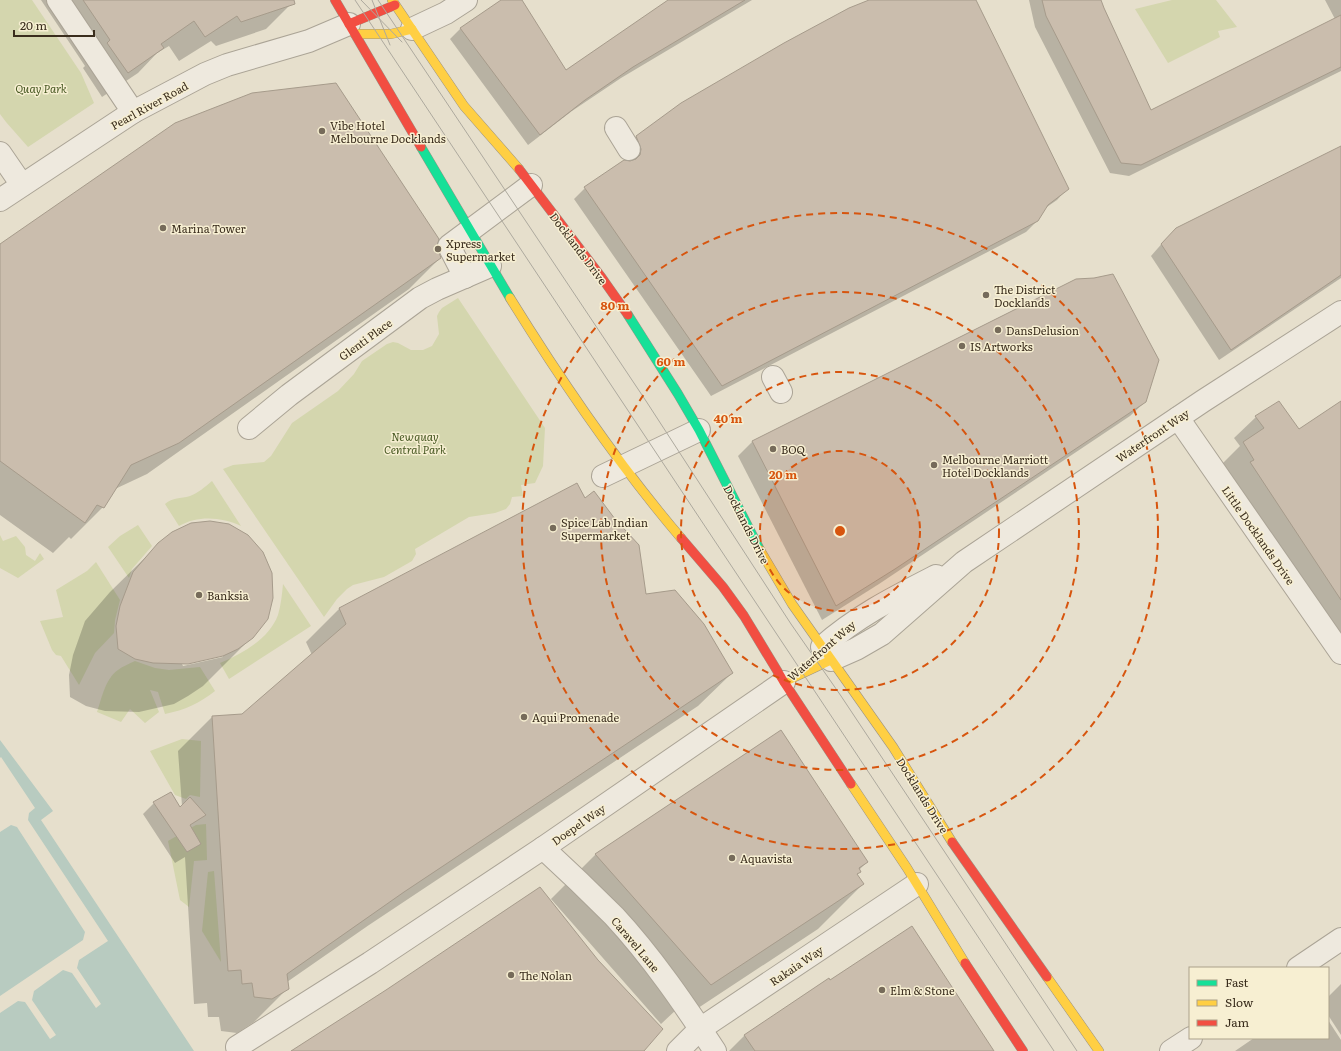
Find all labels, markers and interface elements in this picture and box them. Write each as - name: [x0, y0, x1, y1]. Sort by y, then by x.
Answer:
- scale bar: [14, 12, 94, 38]
- text: 20 m: [20, 16, 47, 34]
- street label: Pearl River Road: [107, 77, 191, 133]
- park label: Quay Park: [15, 80, 67, 96]
- place label: Vibe Hotel Melbourne Docklands: [330, 117, 446, 146]
- marker: Vibe Hotel Melbourne Docklands: [317, 126, 327, 136]
- street label: Docklands Drive: [547, 209, 612, 288]
- place label: Marina Tower: [171, 220, 246, 236]
- marker: Marina Tower: [158, 223, 168, 233]
- place label: Xpress Supermarket: [446, 235, 516, 264]
- marker: Xpress Supermarket: [433, 244, 443, 254]
- place label: The District Docklands: [994, 281, 1056, 310]
- marker: The District Docklands: [981, 290, 991, 300]
- text: 80 m: [601, 296, 629, 314]
- street label: Glenti Place: [335, 314, 395, 364]
- place label: DansDelusion: [1006, 322, 1079, 338]
- marker: DansDelusion: [993, 325, 1003, 335]
- place label: IS Artworks: [970, 338, 1033, 354]
- marker: IS Artworks: [957, 341, 967, 351]
- text: 60 m: [657, 352, 685, 370]
- street label: Waterfront Way: [1112, 404, 1192, 466]
- text: 40 m: [714, 409, 743, 427]
- park label: Newquay Central Park: [384, 428, 446, 457]
- place label: BOQ: [781, 441, 807, 457]
- marker: BOQ: [768, 444, 778, 454]
- place label: Melbourne Marriott Hotel Docklands: [942, 451, 1049, 480]
- marker: Melbourne Marriott Hotel Docklands: [929, 460, 939, 470]
- text: 20 m: [769, 465, 797, 483]
- street label: Docklands Drive: [720, 482, 774, 566]
- street label: Little Docklands Drive: [1219, 482, 1299, 588]
- place label: Spice Lab Indian Supermarket: [561, 514, 648, 543]
- marker: Spice Lab Indian Supermarket: [548, 523, 558, 533]
- centre of rings: [833, 524, 847, 538]
- place label: Banksia: [207, 587, 249, 603]
- marker: Banksia: [194, 590, 204, 600]
- street label: Waterfront Way: [784, 616, 859, 684]
- place label: Aqui Promenade: [532, 709, 619, 725]
- marker: Aqui Promenade: [519, 712, 529, 722]
- street label: Docklands Drive: [893, 754, 953, 836]
- street label: Doepel Way: [548, 799, 609, 848]
- place label: Aquavista: [740, 850, 792, 866]
- marker: Aquavista: [727, 853, 737, 863]
- street label: Caravel Lane: [608, 913, 664, 975]
- street label: Rakaia Way: [766, 941, 827, 989]
- place label: The Nolan: [519, 967, 572, 983]
- legend: [1189, 967, 1329, 1039]
- marker: The Nolan: [506, 970, 516, 980]
- text: Fast: [1225, 973, 1249, 991]
- place label: Elm & Stone: [890, 982, 955, 998]
- marker: Elm & Stone: [877, 985, 887, 995]
- text: Slow: [1225, 993, 1254, 1011]
- text: Jam: [1225, 1013, 1250, 1031]

